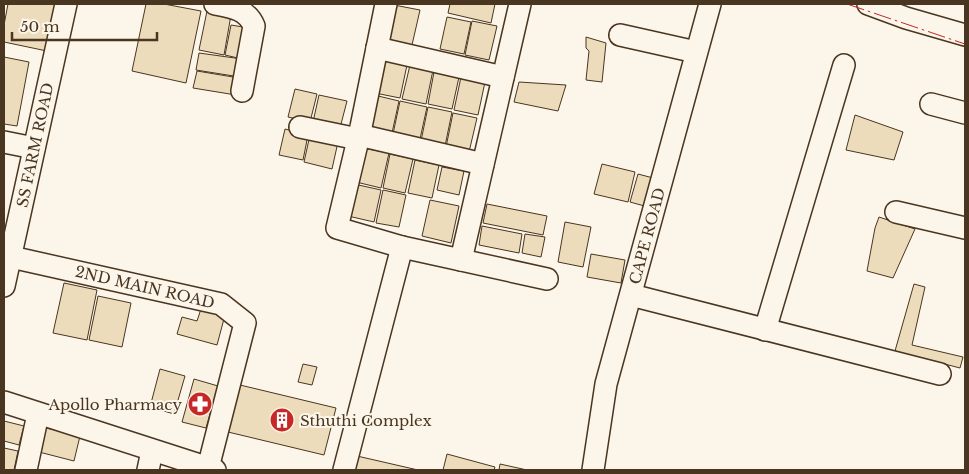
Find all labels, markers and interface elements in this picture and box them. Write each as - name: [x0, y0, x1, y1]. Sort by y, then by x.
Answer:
- scale bar: [12, 10, 158, 42]
- text: 50 m: [20, 17, 60, 36]
- street label: SS FARM ROAD: [13, 81, 57, 209]
- street label: CAPE ROAD: [625, 186, 669, 286]
- street label: 2ND MAIN ROAD: [73, 262, 217, 312]
- pharmacy icon: Apollo Pharmacy: [187, 391, 213, 417]
- place label: Apollo Pharmacy: [47, 395, 182, 414]
- building icon: Sthuthi Complex: [269, 407, 295, 433]
- place label: Sthuthi Complex: [300, 411, 432, 430]

